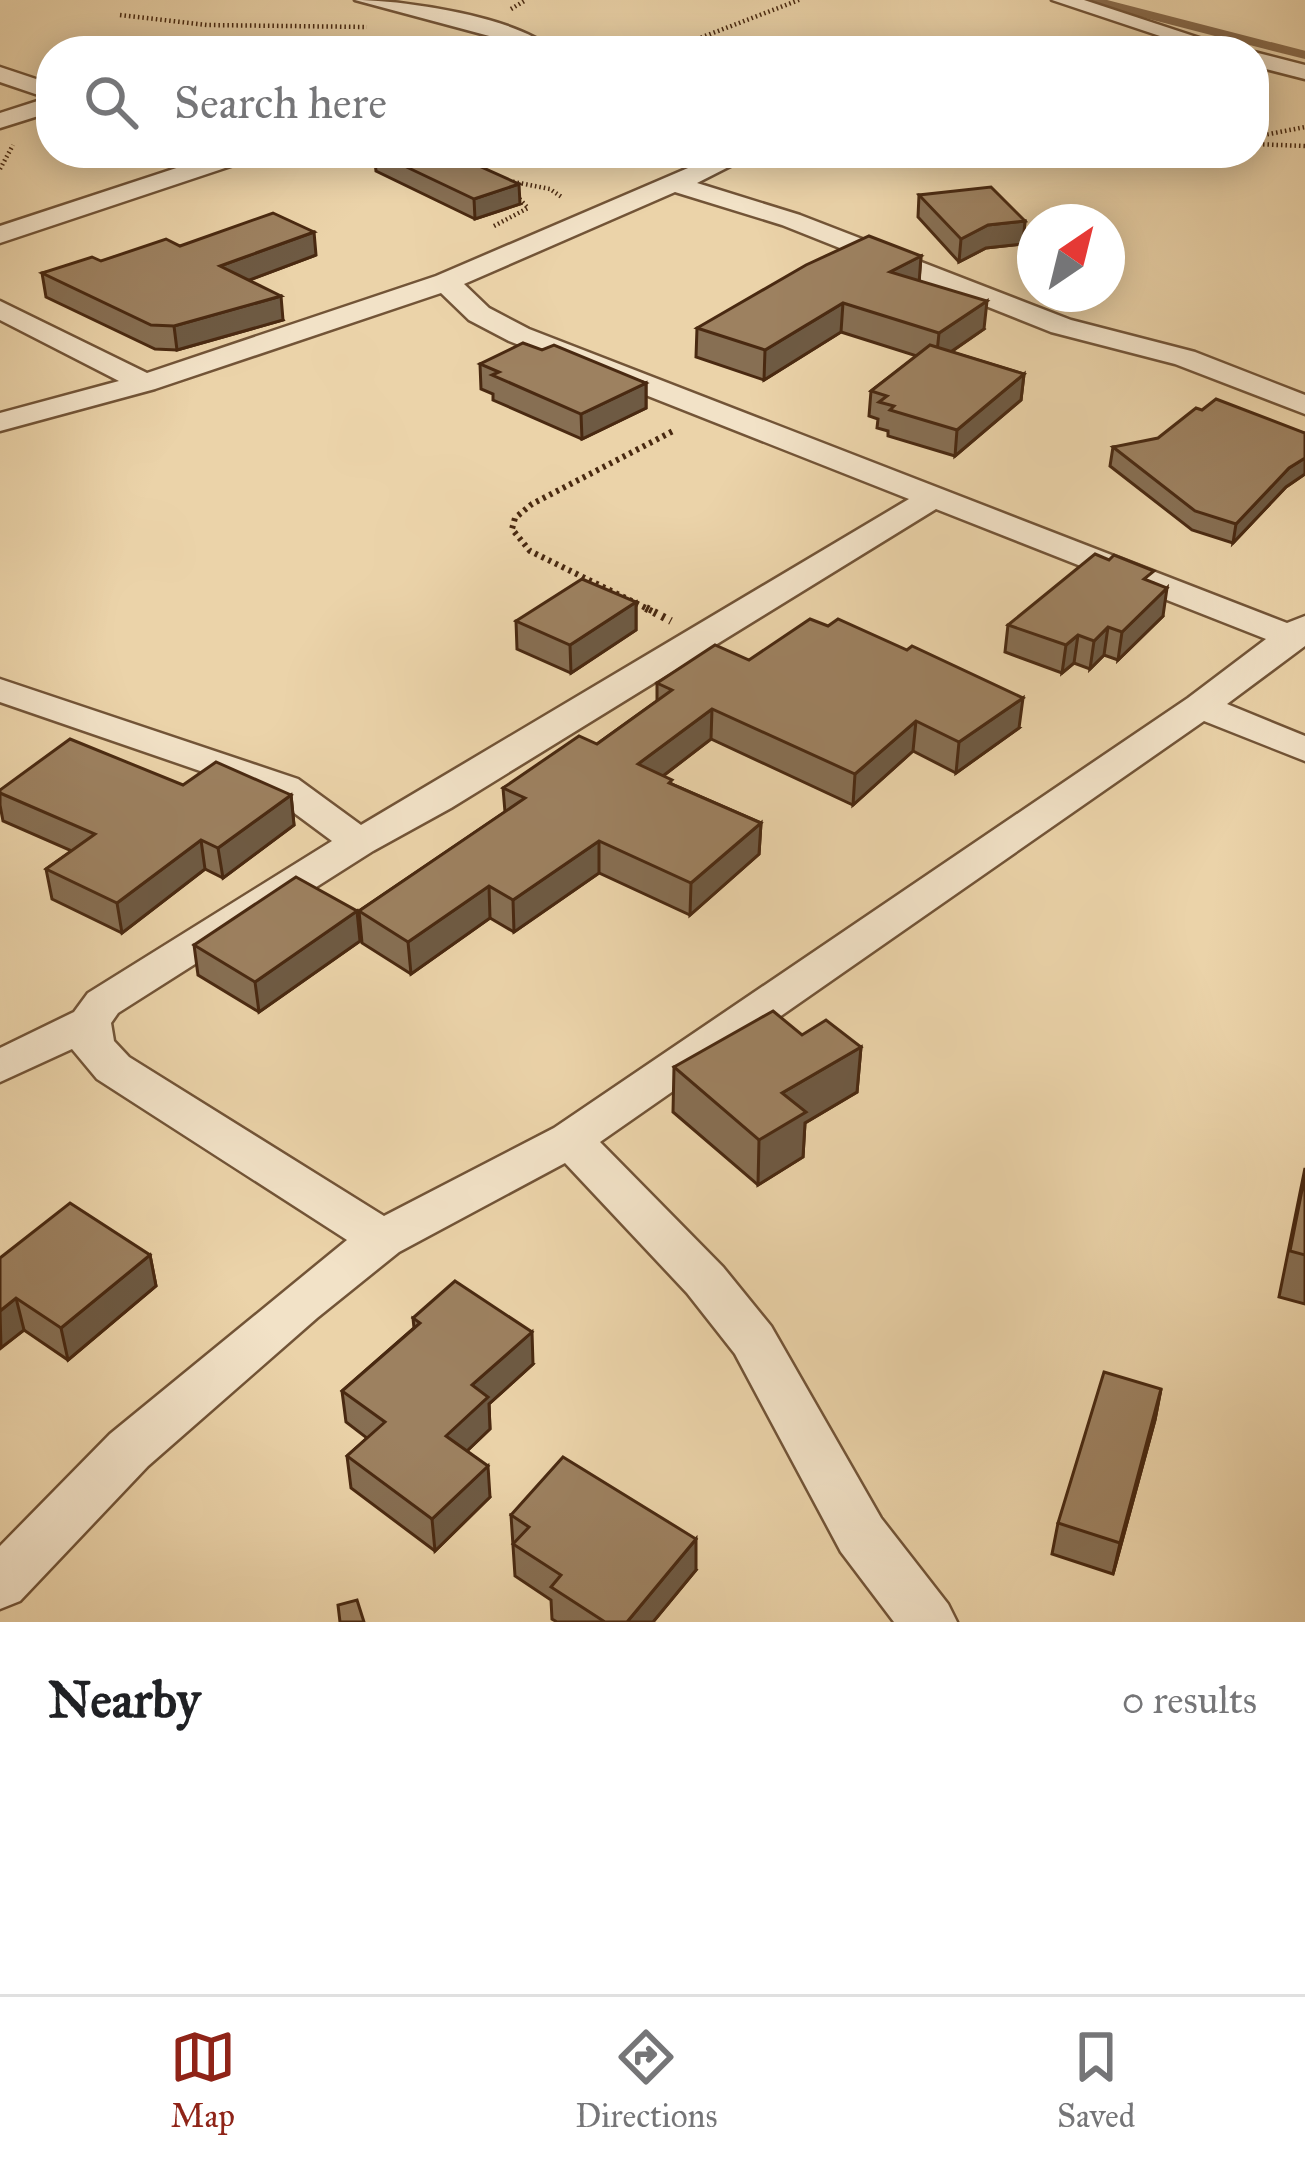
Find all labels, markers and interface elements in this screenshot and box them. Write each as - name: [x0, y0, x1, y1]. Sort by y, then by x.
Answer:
- search box: [36, 36, 1269, 168]
- icon: search: [78, 69, 144, 135]
- text: Search here: [174, 75, 387, 130]
- north arrow: [1017, 204, 1125, 312]
- text: Nearby: [48, 1669, 200, 1731]
- text: 0 results: [1122, 1676, 1257, 1724]
- tab: Map: [170, 2024, 236, 2136]
- tab: Directions: [575, 2024, 717, 2136]
- tab: Saved: [1057, 2024, 1135, 2136]

